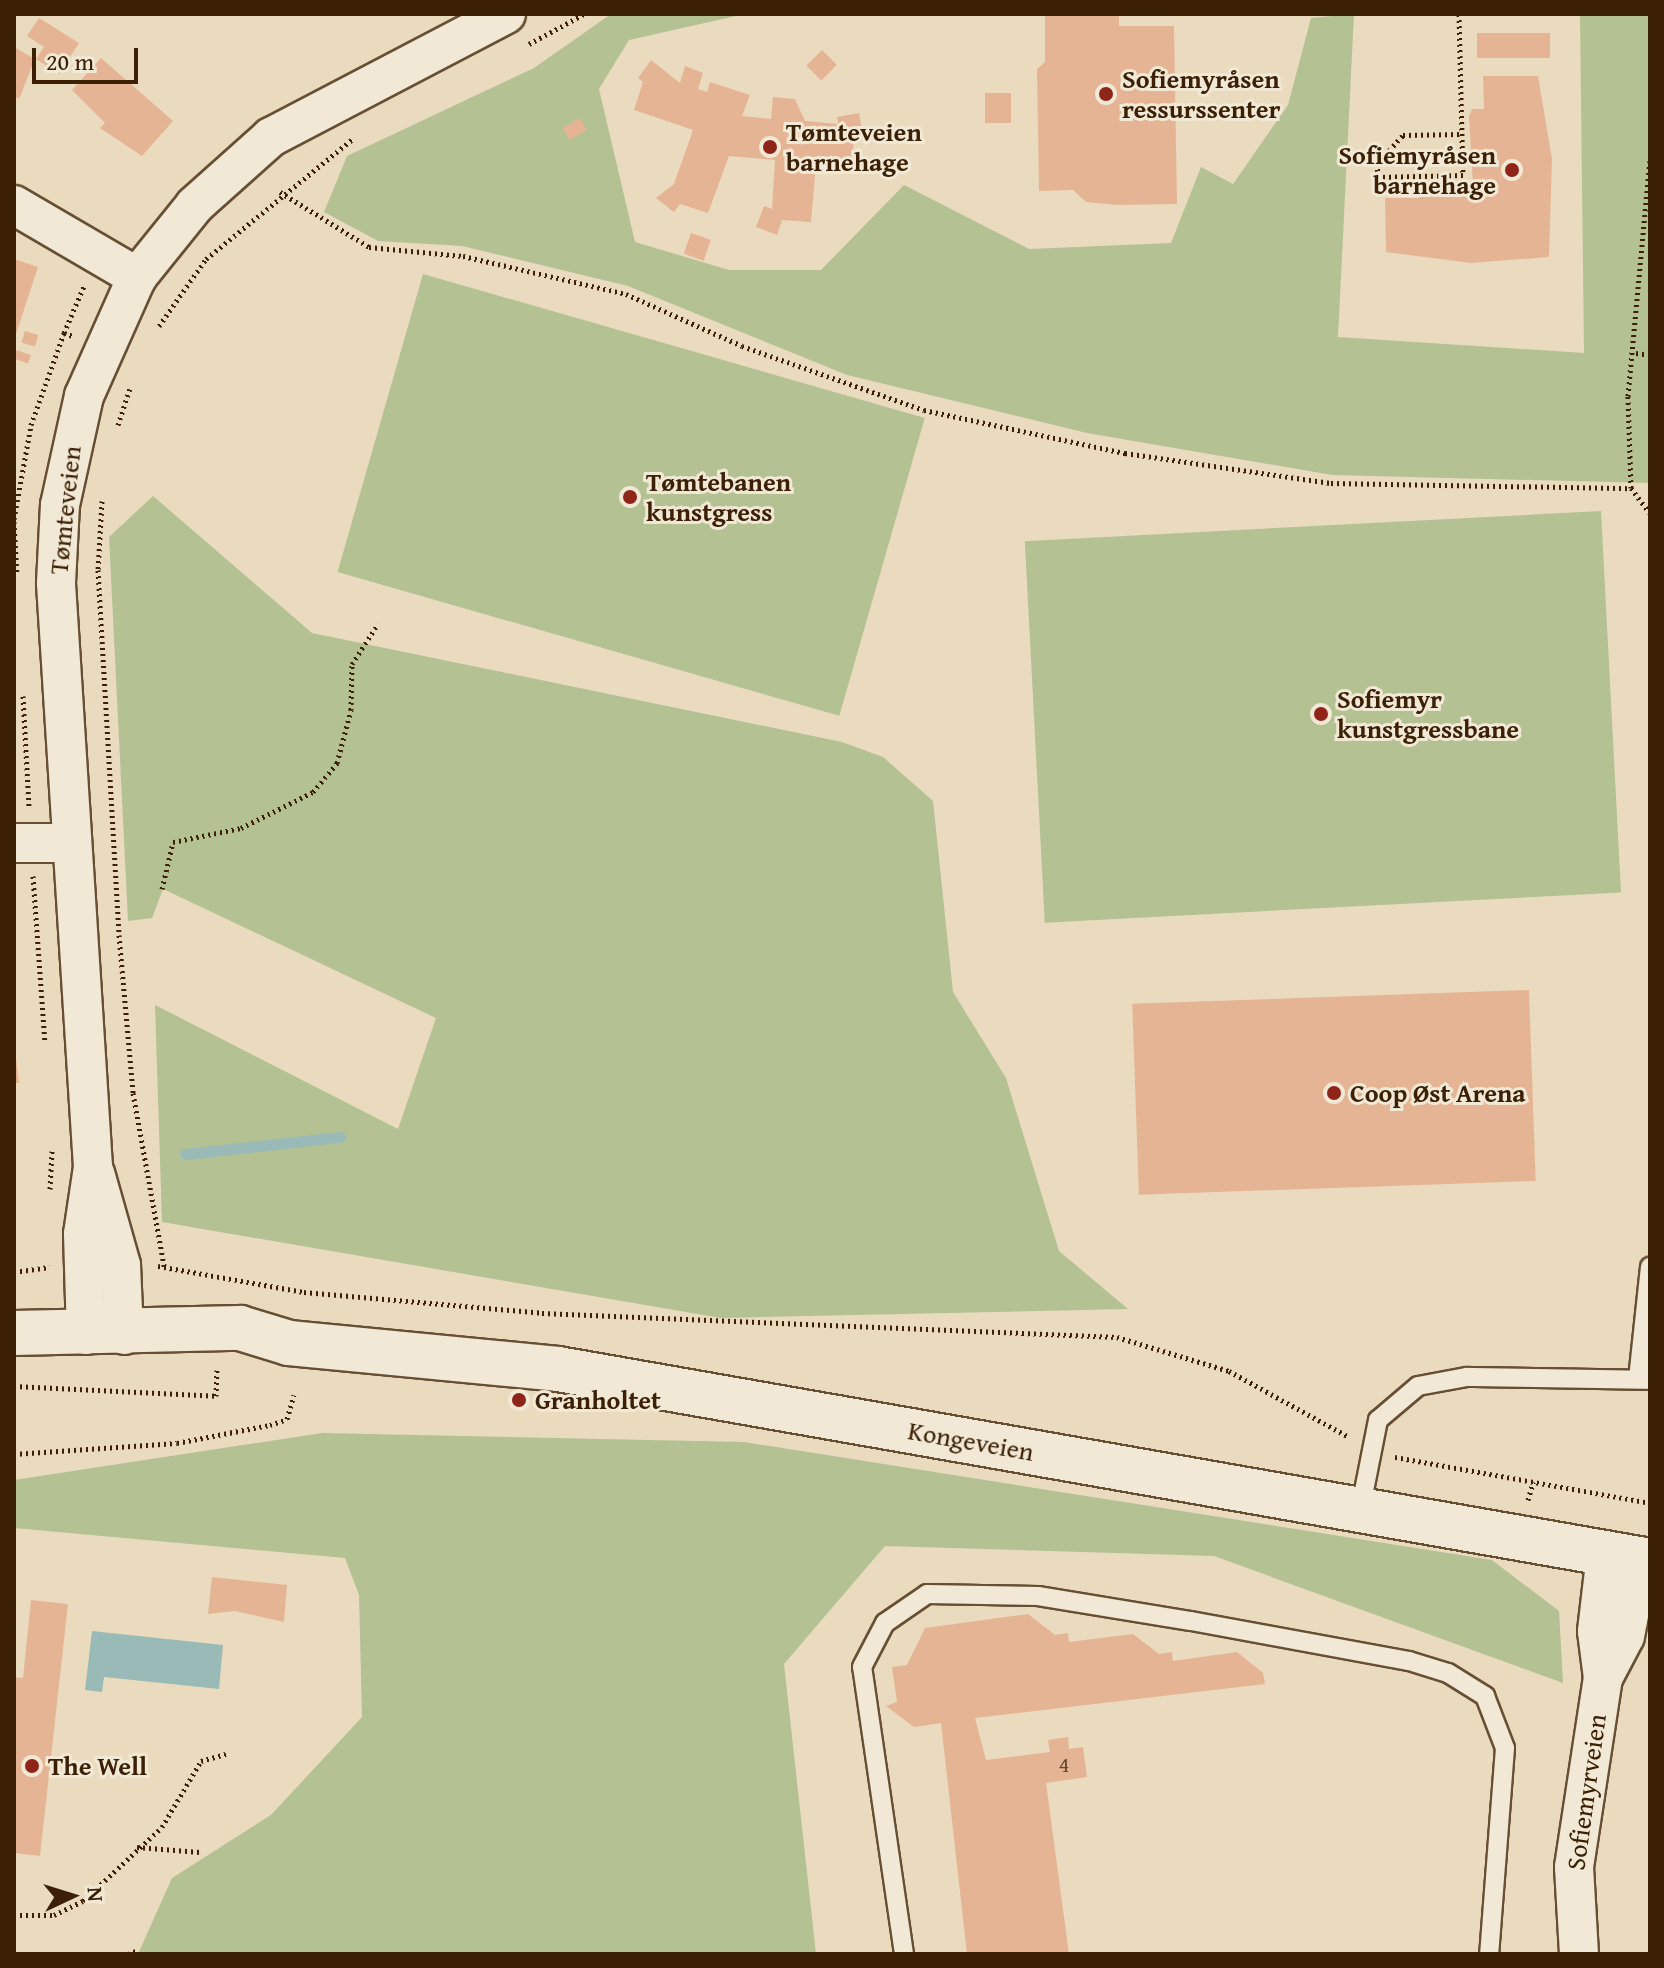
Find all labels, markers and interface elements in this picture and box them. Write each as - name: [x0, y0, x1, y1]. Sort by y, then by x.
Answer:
- scale bar: [36, 32, 142, 82]
- text: 20 m: [46, 44, 94, 79]
- place label: Sofiemyråsen ressurssenter: [1122, 63, 1281, 124]
- marker: Sofiemyråsen ressurssenter: [1097, 85, 1115, 103]
- place label: Tømteveien barnehage: [786, 116, 922, 178]
- marker: Tømteveien barnehage: [761, 138, 779, 156]
- place label: Sofiemyråsen barnehage: [1338, 139, 1496, 200]
- marker: Sofiemyråsen barnehage: [1503, 161, 1521, 179]
- street label: Tømteveien: [43, 444, 87, 576]
- place label: Tømtebanen kunstgress: [646, 466, 791, 528]
- marker: Tømtebanen kunstgress: [621, 488, 639, 506]
- place label: Sofiemyr kunstgressbane: [1337, 683, 1519, 744]
- marker: Sofiemyr kunstgressbane: [1312, 705, 1330, 723]
- place label: Coop Øst Arena: [1350, 1077, 1526, 1109]
- marker: Coop Øst Arena: [1325, 1084, 1343, 1102]
- place label: Granholtet: [535, 1384, 661, 1416]
- marker: Granholtet: [510, 1391, 528, 1409]
- street label: Kongeveien: [906, 1415, 1036, 1467]
- street label: Sofiemyrveien: [1560, 1712, 1612, 1872]
- place label: The Well: [48, 1750, 147, 1782]
- house number: 4: [1059, 1752, 1069, 1778]
- marker: The Well: [23, 1757, 41, 1775]
- north arrow: [32, 1856, 112, 1936]
- text: N: [79, 1886, 112, 1903]

